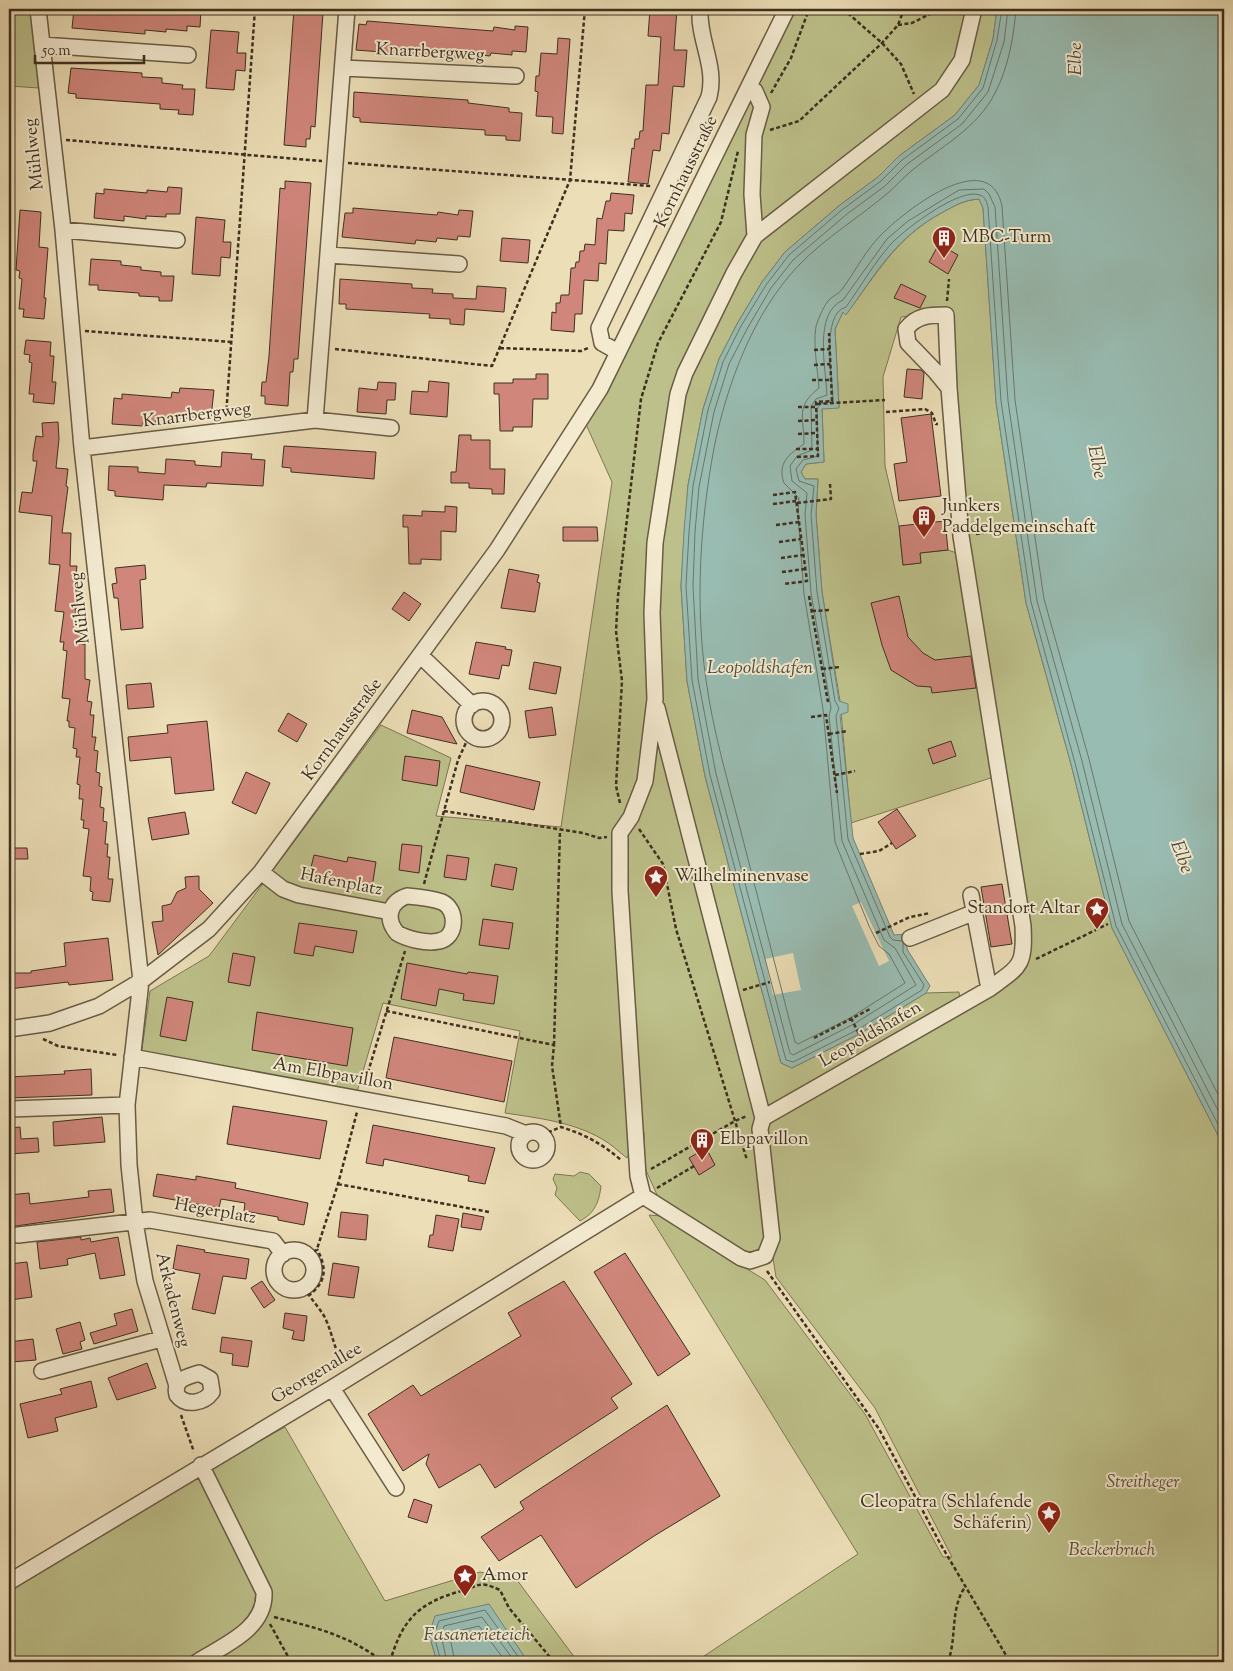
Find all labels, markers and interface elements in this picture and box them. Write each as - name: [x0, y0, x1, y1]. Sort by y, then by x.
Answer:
- scale bar: [35, 32, 144, 64]
- street label: Knarrbergweg: [375, 37, 485, 69]
- text: 50 m: [41, 41, 71, 62]
- water label: Elbe: [1063, 42, 1090, 76]
- street label: Kornhausstraße: [649, 112, 725, 232]
- street label: Mühlweg: [18, 117, 52, 191]
- building icon: MBC-Turm: [931, 225, 957, 259]
- place label: MBC-Turm: [962, 225, 1052, 251]
- street label: Knarrbergweg: [141, 396, 253, 436]
- water label: Elbe: [1079, 443, 1113, 481]
- place label: Junkers Paddelgemeinschaft: [941, 494, 1095, 541]
- building icon: Junkers Paddelgemeinschaft: [911, 504, 937, 538]
- street label: Mühlweg: [64, 571, 98, 645]
- water label: Leopoldshafen: [707, 655, 813, 682]
- street label: Kornhausstraße: [297, 673, 389, 787]
- water label: Elbe: [1162, 837, 1200, 878]
- street label: Hafenplatz: [298, 862, 385, 904]
- place icon: Wilhelminenvase: [643, 864, 669, 898]
- place label: Wilhelminenvase: [674, 864, 809, 890]
- place label: Standort Altar: [967, 896, 1080, 922]
- place icon: Standort Altar: [1084, 896, 1110, 930]
- street label: Leopoldshafen: [815, 995, 927, 1075]
- street label: Am Elbpavillon: [271, 1052, 396, 1098]
- building icon: Elbpavillon: [689, 1127, 715, 1161]
- place label: Elbpavillon: [720, 1127, 809, 1153]
- street label: Hegerplatz: [172, 1192, 258, 1232]
- street label: Arkadenweg: [148, 1250, 196, 1351]
- street label: Georgenallee: [266, 1336, 368, 1412]
- park label: Streitheger: [1106, 1470, 1180, 1496]
- place label: Cleopatra (Schlafende Schäferin): [860, 1490, 1032, 1537]
- place icon: Cleopatra (Schlafende Schäferin): [1036, 1500, 1062, 1534]
- park label: Beckerbruch: [1069, 1538, 1156, 1564]
- place icon: Amor: [452, 1563, 478, 1597]
- place label: Amor: [482, 1563, 528, 1589]
- water label: Fasanerieteich: [423, 1622, 532, 1649]

